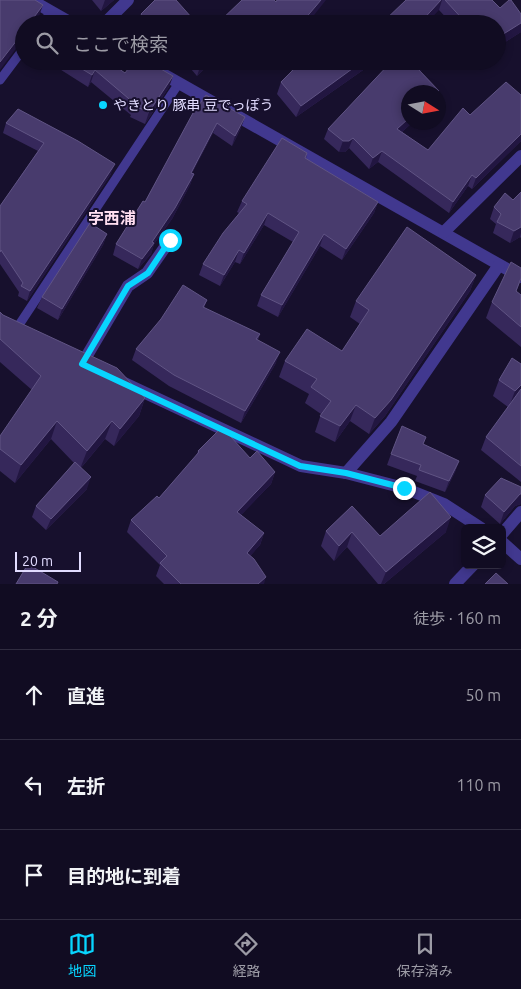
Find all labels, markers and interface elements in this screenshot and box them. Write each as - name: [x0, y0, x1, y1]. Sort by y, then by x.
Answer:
- search box: [15, 15, 506, 70]
- icon: search: [33, 29, 61, 57]
- text: ここで検索: [73, 33, 168, 55]
- north arrow: [401, 85, 446, 130]
- place label: やきとり 豚串 豆でっぽう: [113, 97, 273, 113]
- marker: やきとり 豚串 豆でっぽう: [97, 99, 109, 111]
- district label: 字西浦: [88, 209, 136, 227]
- route start: [159, 229, 182, 252]
- route end: [393, 477, 416, 500]
- map controls: [461, 524, 506, 569]
- button: layers: [461, 524, 506, 569]
- scale bar: [15, 549, 81, 572]
- text: 20 m: [22, 553, 53, 569]
- text: 2 分: [20, 606, 58, 630]
- text: 徒歩 · 160 m: [413, 609, 501, 627]
- icon: ahead: [20, 681, 48, 709]
- text: 直進: [67, 685, 105, 707]
- text: 50 m: [465, 686, 501, 704]
- icon: left: [20, 771, 48, 799]
- text: 左折: [67, 775, 105, 797]
- text: 110 m: [456, 776, 501, 794]
- icon: arrive: [20, 861, 48, 889]
- text: 目的地に到着: [67, 865, 181, 887]
- tab: 地図: [68, 930, 96, 980]
- tab: 経路: [232, 930, 260, 980]
- tab: 保存済み: [397, 930, 453, 980]

